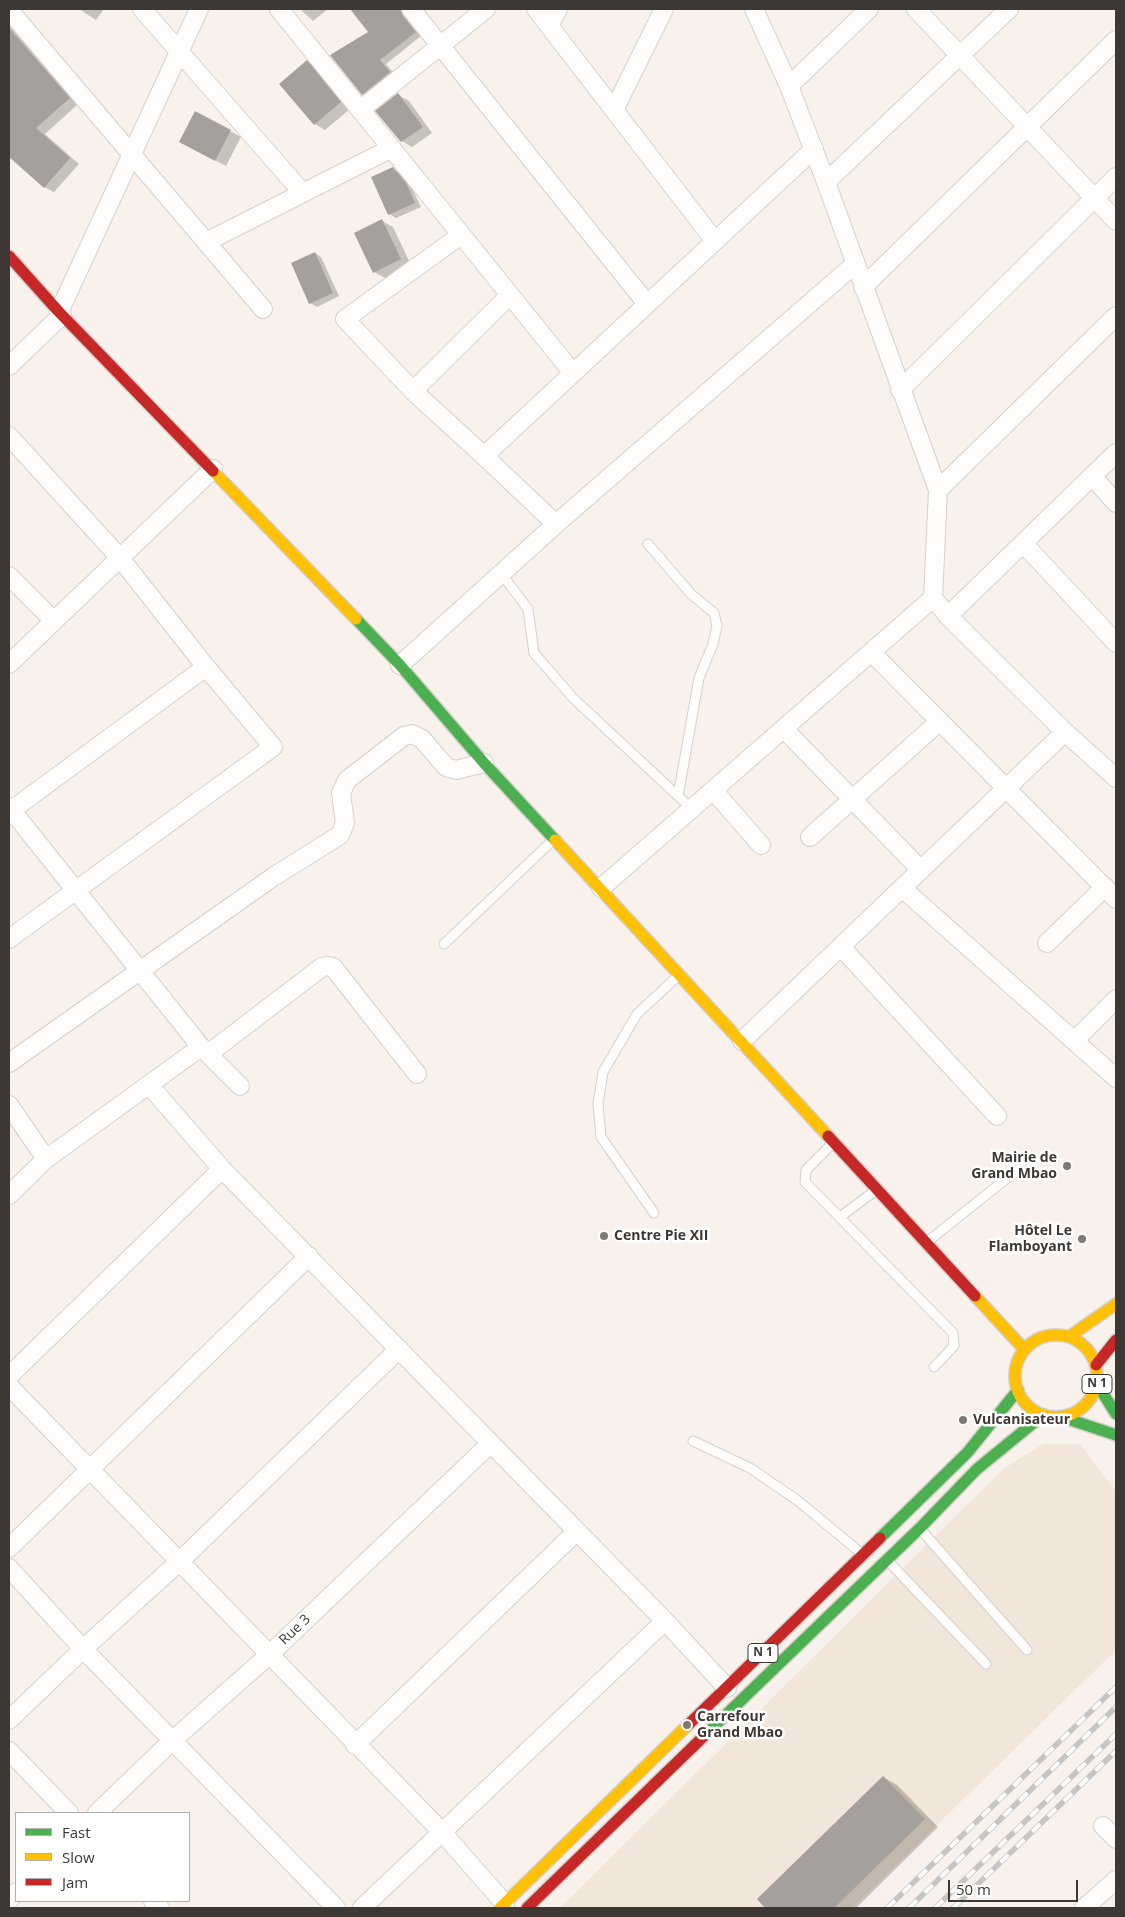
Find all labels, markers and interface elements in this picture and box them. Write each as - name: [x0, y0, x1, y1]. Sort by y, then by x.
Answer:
- place label: Mairie de Grand Mbao: [971, 1150, 1057, 1182]
- marker: Mairie de Grand Mbao: [1061, 1160, 1073, 1172]
- place label: Hôtel Le Flamboyant: [989, 1223, 1072, 1256]
- place label: Centre Pie XII: [614, 1228, 708, 1244]
- marker: Centre Pie XII: [598, 1230, 610, 1242]
- marker: Hôtel Le Flamboyant: [1076, 1233, 1088, 1245]
- road number: N 1: [1082, 1375, 1112, 1394]
- place label: Vulcanisateur: [973, 1412, 1070, 1428]
- marker: Vulcanisateur: [957, 1414, 969, 1426]
- street label: Rue 3: [276, 1611, 314, 1649]
- road number: N 1: [748, 1644, 778, 1662]
- place label: Carrefour Grand Mbao: [697, 1709, 783, 1741]
- marker: Carrefour Grand Mbao: [681, 1719, 693, 1731]
- legend: [15, 1812, 190, 1902]
- text: Fast: [62, 1822, 91, 1842]
- text: Slow: [62, 1847, 95, 1867]
- scale bar: [950, 1870, 1080, 1902]
- text: Jam: [62, 1872, 88, 1892]
- text: 50 m: [956, 1879, 991, 1899]

